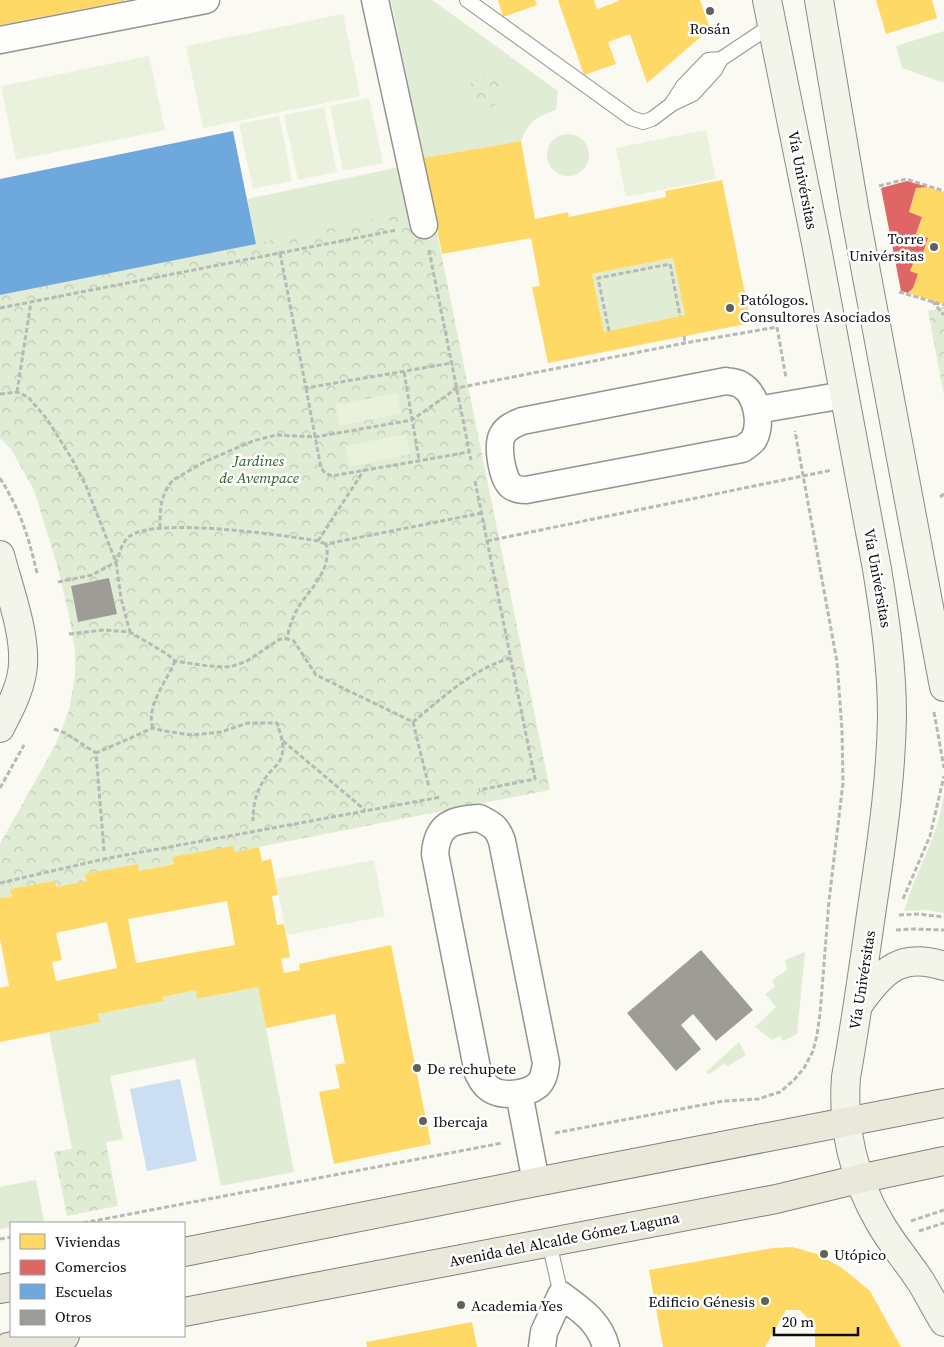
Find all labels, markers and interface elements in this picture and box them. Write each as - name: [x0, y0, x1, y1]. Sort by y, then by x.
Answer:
- marker: Rosán: [704, 5, 716, 17]
- place label: Rosán: [689, 18, 731, 39]
- street label: Vía Univérsitas: [783, 129, 823, 231]
- place label: Torre Univérsitas: [849, 228, 924, 266]
- marker: Torre Univérsitas: [928, 241, 940, 253]
- place label: Patólogos. Consultores Asociados: [740, 289, 891, 327]
- marker: Patólogos. Consultores Asociados: [724, 302, 736, 314]
- park label: Jardines de Avempace: [219, 450, 299, 488]
- street label: Vía Univérsitas: [859, 527, 897, 629]
- street label: Vía Univérsitas: [844, 929, 880, 1031]
- place label: De rechupete: [427, 1058, 517, 1079]
- marker: De rechupete: [411, 1062, 423, 1074]
- place label: Ibercaja: [433, 1111, 488, 1132]
- marker: Ibercaja: [417, 1115, 429, 1127]
- street label: Avenida del Alcalde Gómez Laguna: [447, 1206, 681, 1272]
- legend: [10, 1222, 185, 1337]
- text: Viviendas: [55, 1231, 120, 1252]
- place label: Utópico: [834, 1244, 886, 1265]
- marker: Utópico: [818, 1248, 830, 1260]
- text: Comercios: [55, 1256, 127, 1277]
- text: Escuelas: [55, 1281, 112, 1302]
- place label: Edificio Génesis: [648, 1291, 755, 1312]
- place label: Academia Yes: [471, 1295, 563, 1316]
- marker: Edificio Génesis: [759, 1295, 771, 1307]
- marker: Academia Yes: [455, 1299, 467, 1311]
- scale bar: [774, 1304, 858, 1336]
- text: Otros: [55, 1306, 91, 1327]
- text: 20 m: [782, 1311, 814, 1332]

